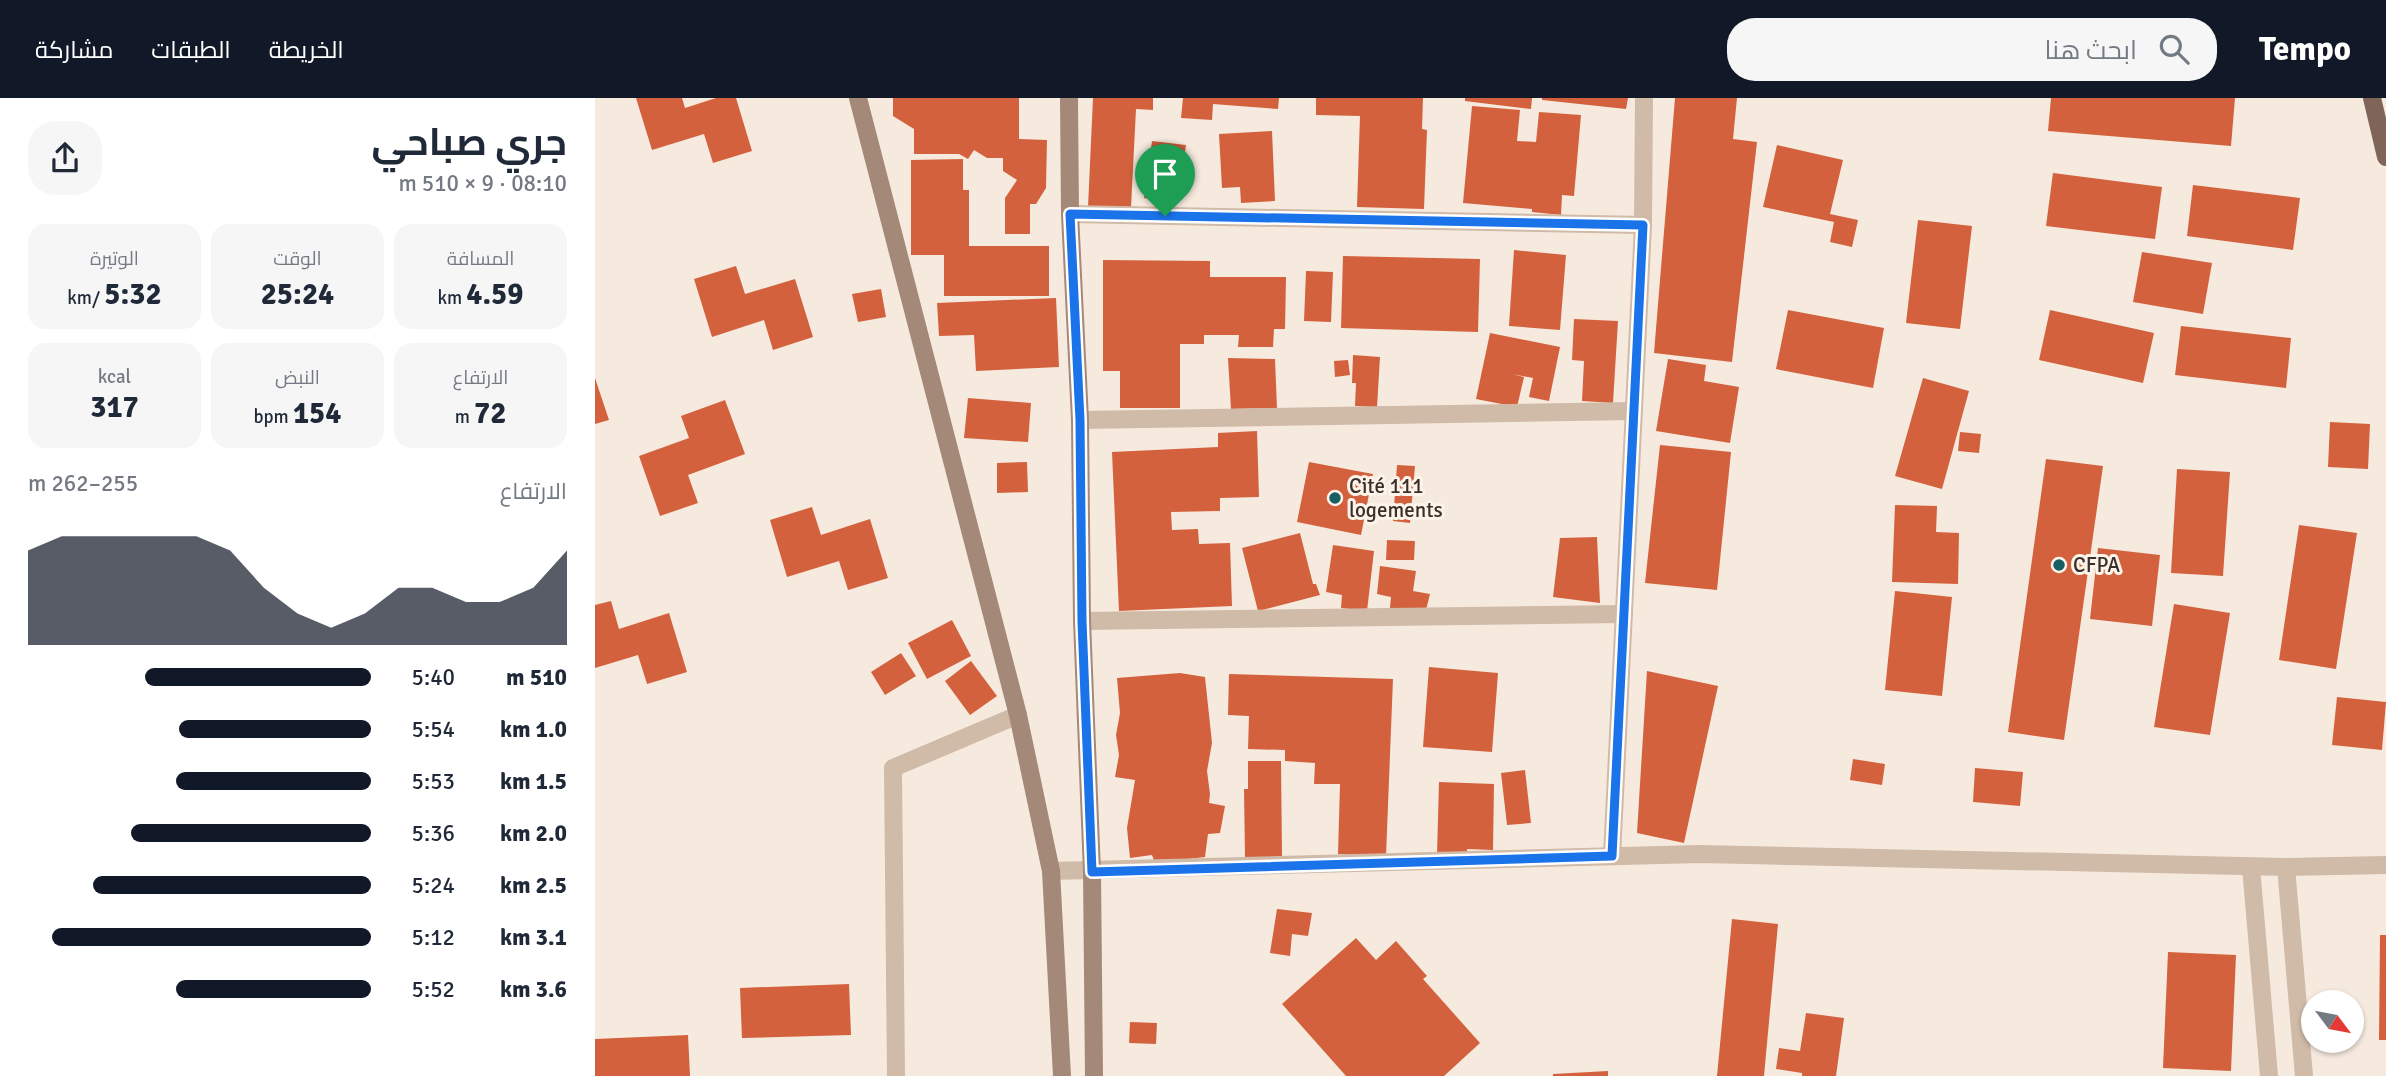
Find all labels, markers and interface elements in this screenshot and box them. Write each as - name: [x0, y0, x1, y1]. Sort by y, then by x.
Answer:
- search box: [1727, 18, 2217, 81]
- text: Tempo: [2259, 29, 2351, 70]
- icon: search: [2155, 30, 2193, 68]
- text: مشاركة: [35, 35, 113, 65]
- text: الطبقات: [151, 35, 231, 65]
- text: الخريطة: [269, 35, 344, 65]
- text: ابحث هنا: [2044, 35, 2137, 67]
- text: جري صباحي: [371, 119, 567, 166]
- button: share: [28, 121, 102, 195]
- pin: [1135, 144, 1195, 216]
- icon: arrive: [1146, 155, 1184, 193]
- text: 08:10 · 9 × 510 m: [398, 169, 567, 198]
- text: الوتيرة: [90, 247, 139, 271]
- text: الوقت: [273, 247, 322, 271]
- text: المسافة: [447, 247, 514, 271]
- text: 5:32: [104, 276, 162, 313]
- text: 25:24: [261, 276, 334, 313]
- text: 4.59: [466, 276, 524, 313]
- text: /km: [67, 286, 104, 310]
- text: km: [437, 286, 466, 310]
- text: kcal: [98, 365, 131, 389]
- text: النبض: [275, 366, 320, 390]
- text: الارتفاع: [453, 366, 508, 390]
- text: 317: [90, 389, 139, 426]
- text: 154: [293, 395, 342, 432]
- text: 72: [474, 395, 506, 432]
- text: bpm: [253, 405, 293, 429]
- text: m: [455, 405, 474, 429]
- text: 255–262 m: [28, 469, 138, 498]
- place label: Cité 111 logements: [1349, 473, 1443, 523]
- text: الارتفاع: [500, 477, 567, 506]
- marker: Cité 111 logements: [1327, 490, 1343, 506]
- place label: CFPA: [2073, 552, 2120, 578]
- marker: CFPA: [2051, 557, 2067, 573]
- text: 5:40: [412, 663, 455, 692]
- text: 510 m: [506, 663, 567, 692]
- text: 5:54: [412, 715, 455, 744]
- text: 1.0 km: [500, 715, 567, 744]
- text: 5:53: [412, 767, 455, 796]
- text: 1.5 km: [500, 767, 567, 796]
- text: 5:36: [412, 819, 455, 848]
- text: 2.0 km: [500, 819, 567, 848]
- text: 5:24: [412, 871, 455, 900]
- text: 2.5 km: [500, 871, 567, 900]
- text: 5:12: [412, 923, 455, 952]
- text: 3.1 km: [500, 923, 567, 952]
- text: 5:52: [412, 975, 455, 1004]
- text: 3.6 km: [500, 975, 567, 1004]
- north arrow: [2301, 990, 2364, 1054]
- map controls: [2301, 990, 2364, 1053]

